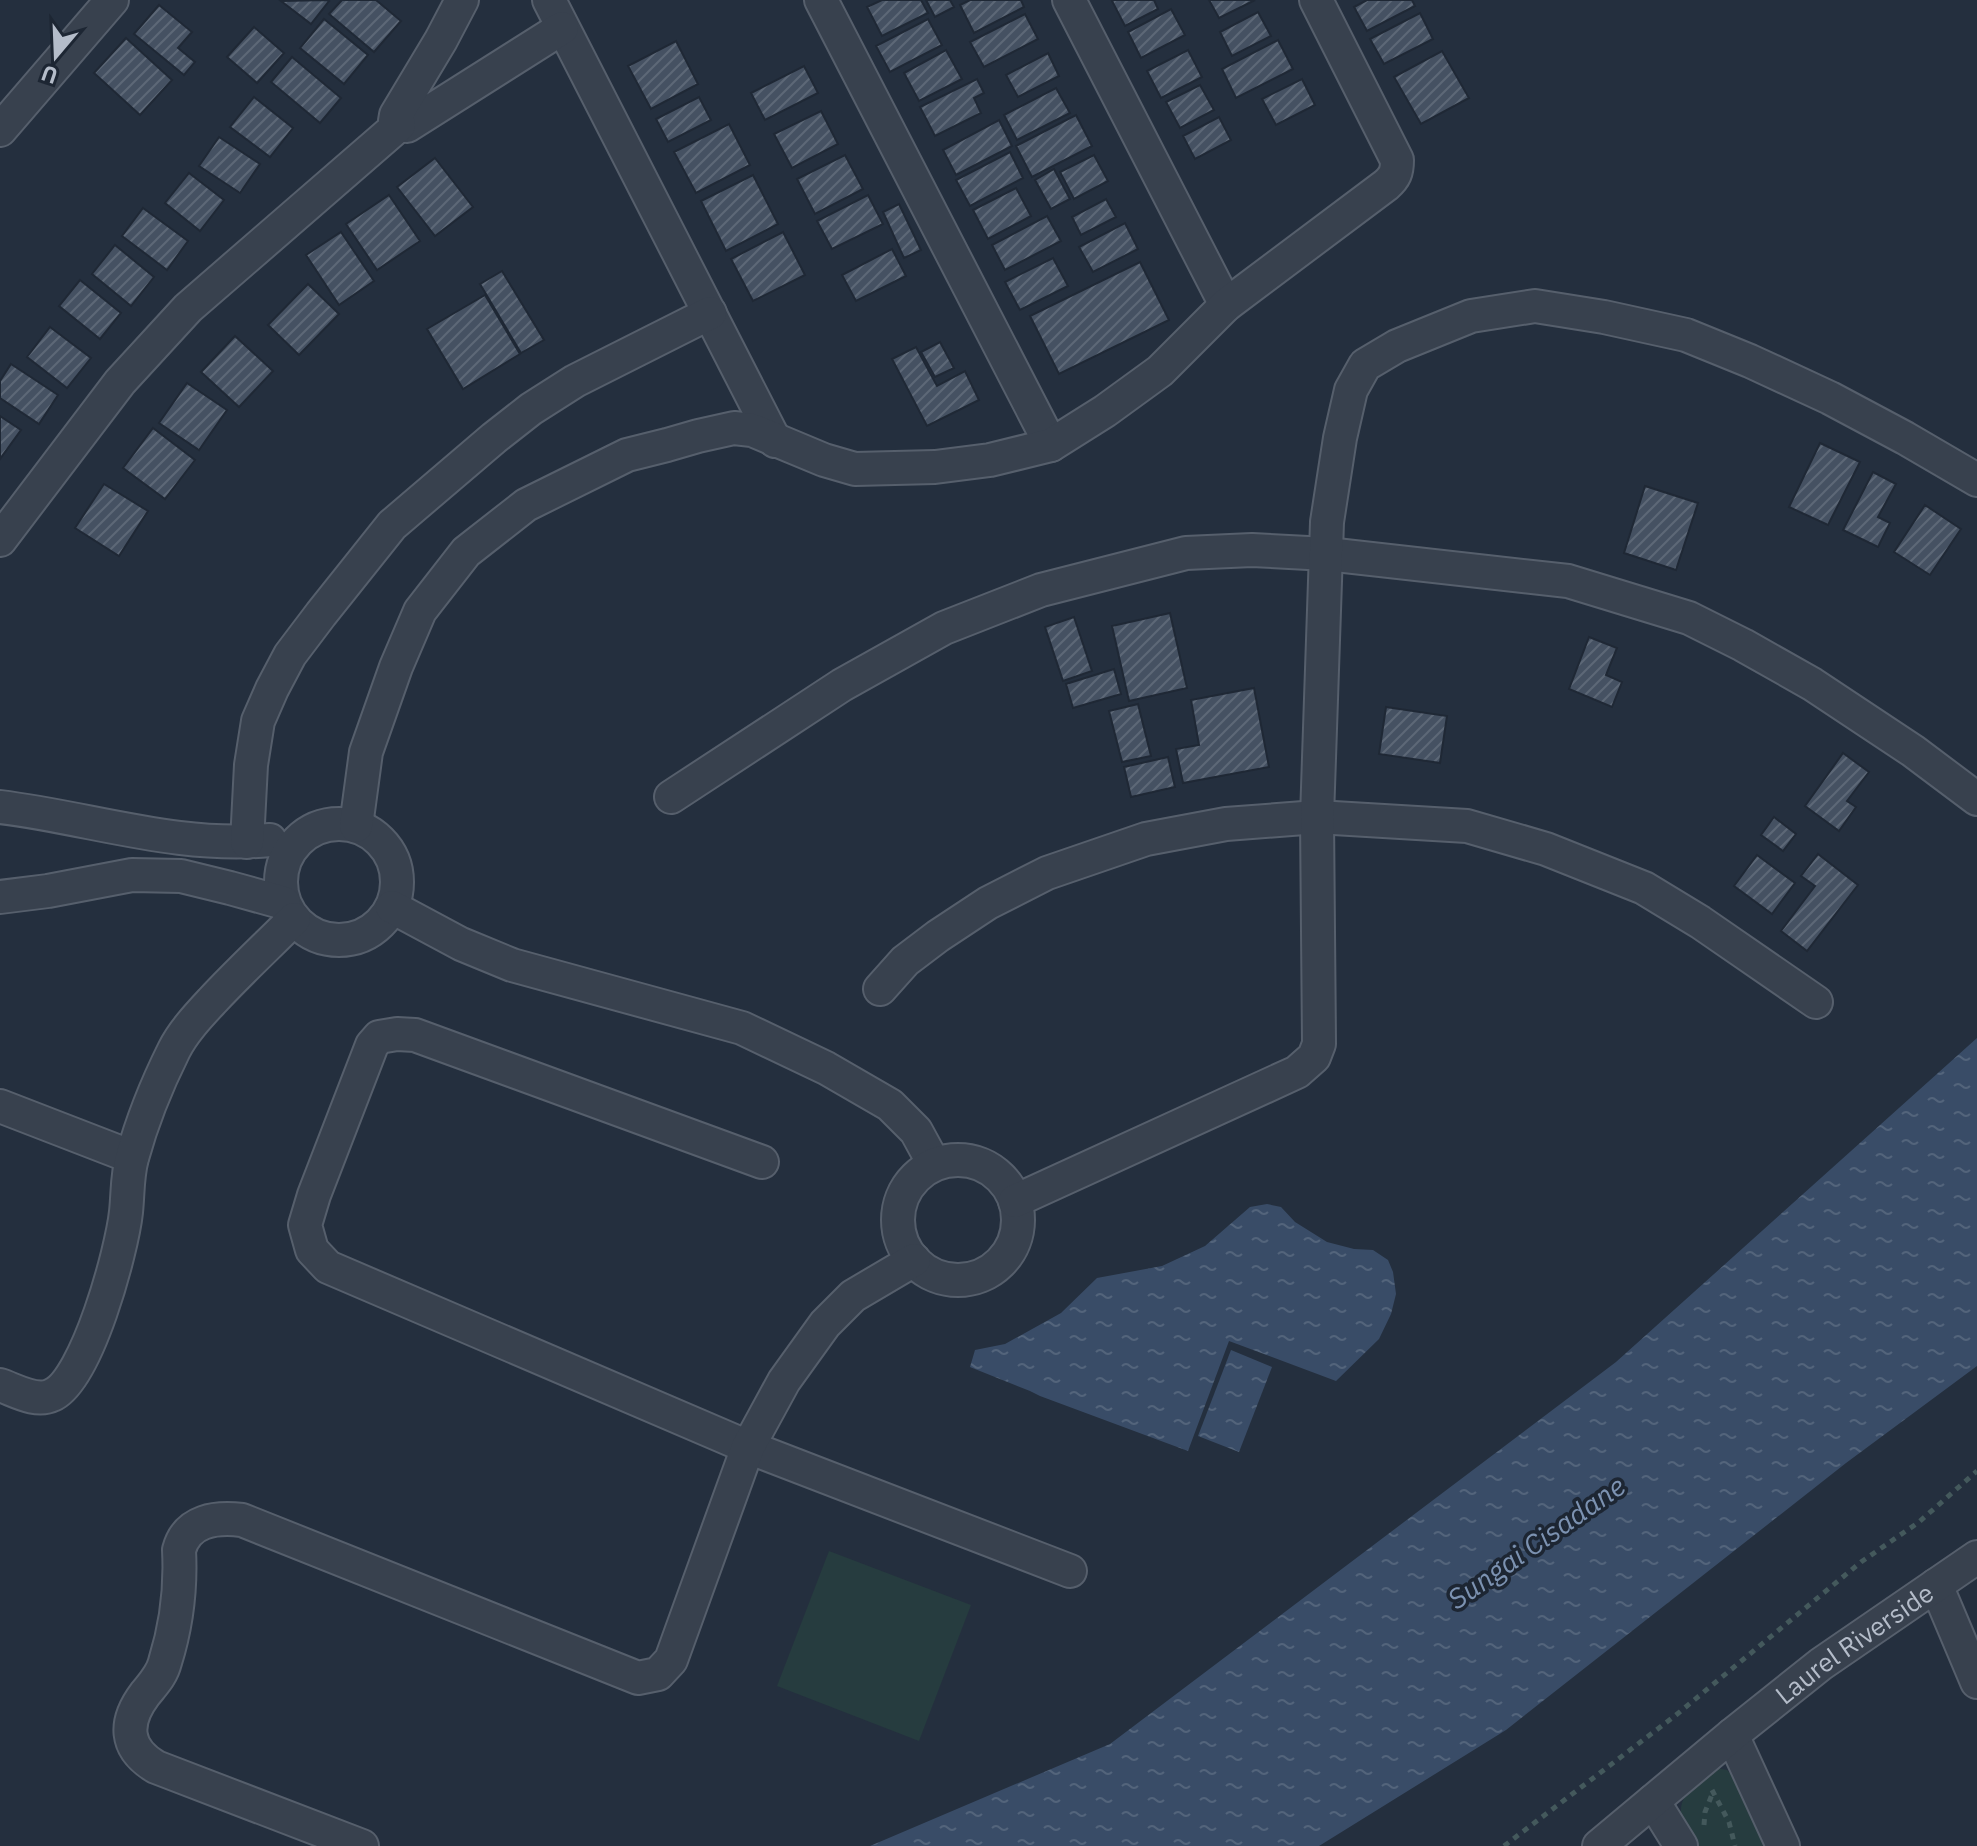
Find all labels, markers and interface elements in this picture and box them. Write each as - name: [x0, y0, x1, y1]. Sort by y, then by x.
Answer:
- north arrow: [16, 16, 96, 96]
- text: U: [37, 59, 61, 92]
- water label: Sungai Cisadane: [1440, 1467, 1632, 1617]
- street label: Laurel Riverside: [1768, 1575, 1940, 1711]

